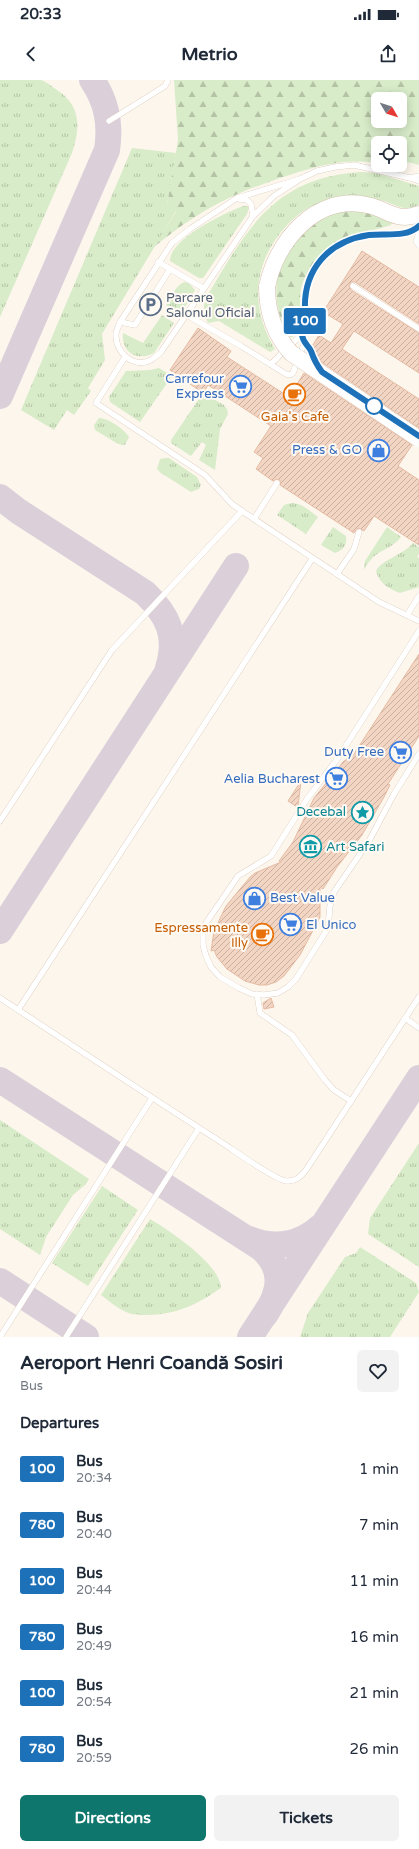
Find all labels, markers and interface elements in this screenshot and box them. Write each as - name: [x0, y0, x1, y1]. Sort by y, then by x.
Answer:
- text: 20:33: [20, 5, 62, 23]
- icon: back: [20, 43, 42, 65]
- text: Metrio: [181, 43, 238, 65]
- icon: share: [377, 43, 399, 65]
- north arrow: [371, 92, 407, 128]
- map controls: [371, 92, 407, 172]
- button: locate: [371, 136, 407, 172]
- place label: Parcare Salonul Oficial: [166, 290, 254, 321]
- parking icon: Parcare Salonul Oficial: [138, 292, 164, 318]
- line badge: 100: [282, 308, 328, 334]
- text: 100: [292, 312, 318, 329]
- place label: Carrefour Express: [165, 371, 224, 402]
- supermarket icon: Carrefour Express: [227, 373, 253, 399]
- cafe icon: Gaia's Cafe: [282, 382, 308, 408]
- unlabelled marker: [365, 397, 383, 415]
- place label: Gaia's Cafe: [261, 409, 329, 425]
- shop icon: Press & GO: [365, 437, 391, 463]
- place label: Press & GO: [292, 442, 362, 458]
- supermarket icon: Duty Free: [387, 739, 413, 765]
- place label: Duty Free: [324, 744, 384, 760]
- supermarket icon: Aelia Bucharest: [323, 766, 349, 792]
- place label: Aelia Bucharest: [224, 771, 320, 787]
- place icon: Decebal: [349, 799, 375, 825]
- place label: Decebal: [296, 804, 346, 820]
- museum icon: Art Safari: [298, 834, 324, 860]
- place label: Art Safari: [326, 839, 384, 855]
- shop icon: Best Value: [242, 885, 268, 911]
- place label: Best Value: [270, 890, 335, 906]
- supermarket icon: El Unico: [277, 912, 303, 938]
- place label: El Unico: [306, 917, 357, 933]
- place label: Espressamente Illy: [154, 920, 248, 951]
- cafe icon: Espressamente Illy: [250, 922, 276, 948]
- button: heart: [357, 1350, 399, 1392]
- text: Aeroport Henri Coandă Sosiri: [20, 1352, 283, 1374]
- text: Bus: [20, 1378, 43, 1394]
- text: Departures: [20, 1414, 99, 1432]
- text: Bus: [76, 1452, 103, 1470]
- text: 100: [29, 1460, 55, 1477]
- text: 1 min: [359, 1460, 399, 1478]
- text: 20:34: [76, 1470, 112, 1486]
- text: Bus: [76, 1508, 103, 1526]
- text: 780: [29, 1516, 55, 1533]
- text: 7 min: [359, 1516, 399, 1534]
- text: 20:40: [76, 1526, 112, 1542]
- text: Bus: [76, 1564, 103, 1582]
- text: 100: [29, 1572, 55, 1589]
- text: 11 min: [350, 1572, 399, 1590]
- text: 20:44: [76, 1582, 112, 1598]
- text: Bus: [76, 1620, 103, 1638]
- text: 780: [29, 1628, 55, 1645]
- text: 16 min: [350, 1628, 399, 1646]
- text: 20:49: [76, 1638, 112, 1654]
- text: Bus: [76, 1676, 103, 1694]
- text: 100: [29, 1684, 55, 1701]
- text: 21 min: [350, 1684, 399, 1702]
- text: 20:54: [76, 1694, 112, 1710]
- text: Bus: [76, 1732, 103, 1750]
- text: 780: [29, 1740, 55, 1757]
- text: 26 min: [350, 1740, 399, 1758]
- text: 20:59: [76, 1750, 112, 1766]
- button: Directions: [20, 1795, 206, 1841]
- button: Tickets: [214, 1795, 399, 1841]

